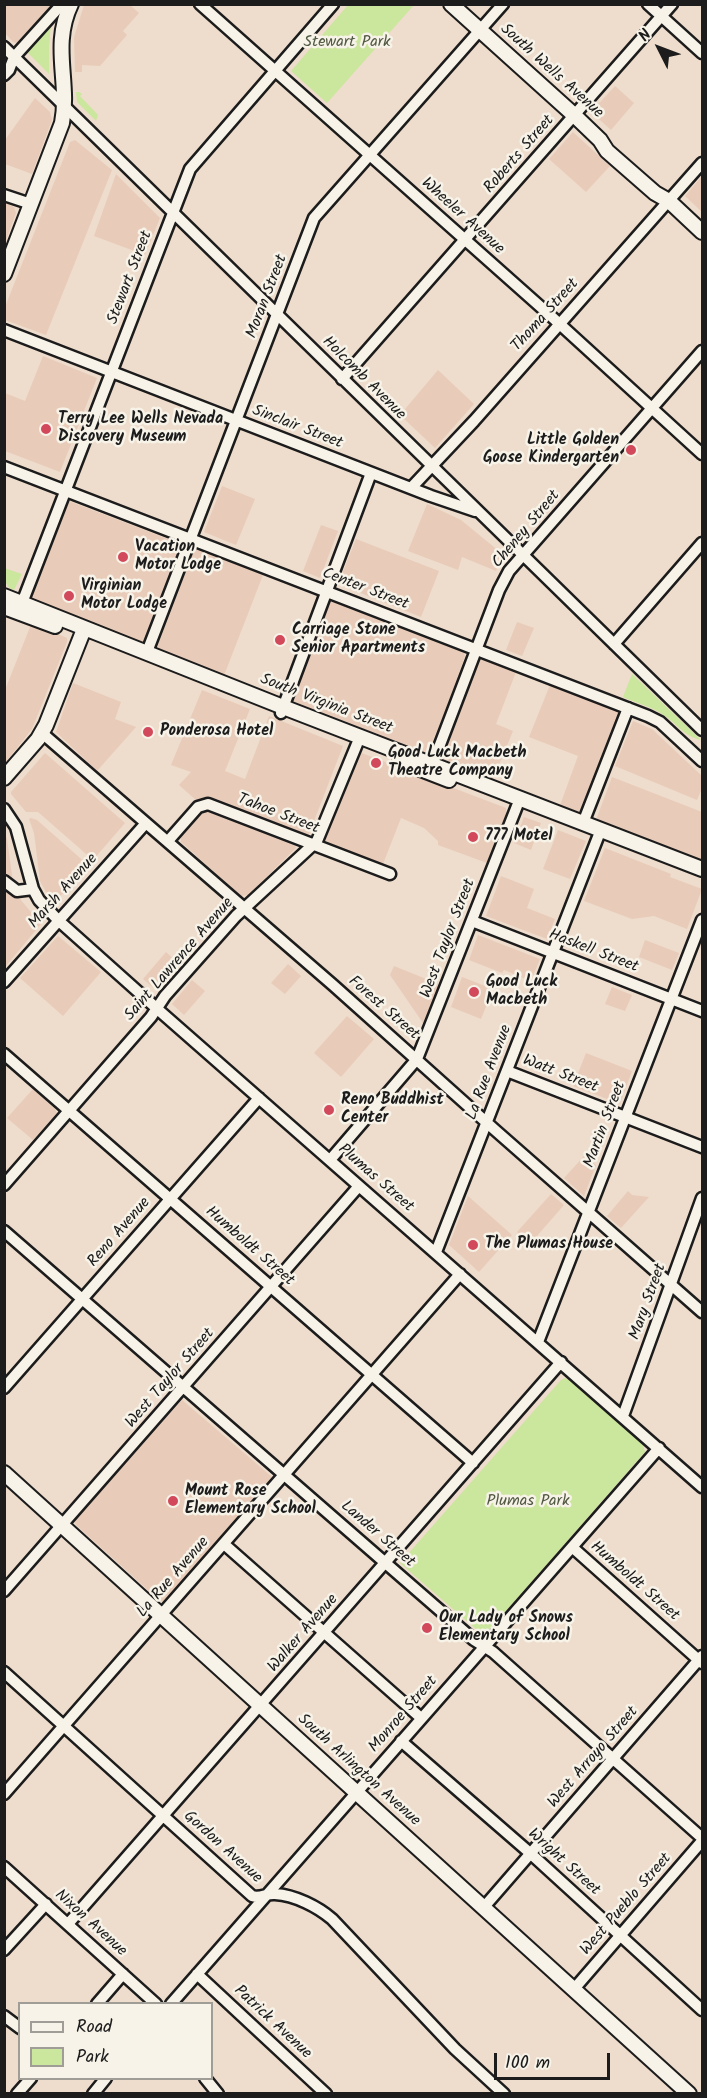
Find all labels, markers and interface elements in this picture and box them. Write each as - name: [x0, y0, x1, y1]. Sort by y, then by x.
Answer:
- north arrow: [629, 18, 689, 78]
- street label: South Wells Avenue: [495, 21, 607, 123]
- text: N: [633, 24, 658, 48]
- park label: Stewart Park: [303, 33, 391, 53]
- street label: Roberts Street: [481, 112, 559, 198]
- street label: Wheeler Avenue: [416, 175, 508, 259]
- street label: Stewart Street: [104, 229, 158, 327]
- street label: Moran Street: [243, 252, 293, 342]
- street label: Thoma Street: [508, 276, 584, 356]
- street label: Holcomb Avenue: [317, 333, 409, 425]
- street label: Sinclair Street: [249, 402, 345, 454]
- place label: Terry Lee Wells Nevada Discovery Museum: [58, 410, 223, 448]
- marker: Terry Lee Wells Nevada Discovery Museum: [39, 422, 53, 436]
- place label: Little Golden Goose Kindergarten: [483, 431, 619, 469]
- marker: Little Golden Goose Kindergarten: [624, 443, 638, 457]
- street label: Cheney Street: [489, 487, 565, 573]
- place label: Vacation Motor Lodge: [135, 538, 221, 576]
- marker: Vacation Motor Lodge: [116, 550, 130, 564]
- street label: Center Street: [319, 565, 411, 615]
- place label: Virginian Motor Lodge: [81, 577, 167, 615]
- marker: Virginian Motor Lodge: [62, 589, 76, 603]
- place label: Carriage Stone Senior Apartments: [292, 621, 425, 659]
- marker: Carriage Stone Senior Apartments: [273, 633, 287, 647]
- street label: South Virginia Street: [257, 671, 395, 739]
- place label: Ponderosa Hotel: [160, 722, 273, 742]
- marker: Ponderosa Hotel: [141, 725, 155, 739]
- place label: Good Luck Macbeth Theatre Company: [388, 744, 526, 782]
- marker: Good Luck Macbeth Theatre Company: [369, 756, 383, 770]
- street label: Tahoe Street: [234, 791, 322, 839]
- place label: 777 Motel: [485, 827, 552, 847]
- marker: 777 Motel: [466, 830, 480, 844]
- street label: Marsh Avenue: [25, 851, 103, 933]
- street label: West Taylor Street: [417, 877, 481, 1001]
- street label: Saint Lawrence Avenue: [121, 895, 239, 1025]
- street label: Haskell Street: [545, 926, 641, 978]
- street label: Forest Street: [343, 973, 423, 1045]
- place label: Good Luck Macbeth: [486, 973, 557, 1011]
- marker: Good Luck Macbeth: [467, 985, 481, 999]
- street label: La Rue Avenue: [463, 1023, 517, 1123]
- street label: Watt Street: [520, 1052, 600, 1098]
- street label: Martin Street: [581, 1079, 631, 1171]
- place label: Reno Buddhist Center: [341, 1091, 444, 1129]
- marker: Reno Buddhist Center: [322, 1103, 336, 1117]
- street label: Plumas Street: [333, 1141, 417, 1217]
- street label: Reno Avenue: [85, 1194, 155, 1272]
- street label: Humboldt Street: [200, 1203, 298, 1291]
- place label: The Plumas House: [485, 1235, 613, 1255]
- marker: The Plumas House: [466, 1238, 480, 1252]
- street label: Mary Street: [626, 1261, 672, 1343]
- street label: West Taylor Street: [122, 1325, 220, 1433]
- place label: Mount Rose Elementary School: [185, 1482, 316, 1520]
- park label: Plumas Park: [487, 1492, 569, 1512]
- marker: Mount Rose Elementary School: [166, 1494, 180, 1508]
- street label: Lander Street: [336, 1497, 418, 1573]
- street label: La Rue Avenue: [134, 1534, 214, 1622]
- street label: Humboldt Street: [585, 1538, 683, 1626]
- street label: Walker Avenue: [265, 1591, 343, 1677]
- place label: Our Lady of Snows Elementary School: [439, 1609, 573, 1647]
- marker: Our Lady of Snows Elementary School: [420, 1621, 434, 1635]
- street label: Monroe Street: [366, 1673, 442, 1757]
- street label: West Arroyo Street: [545, 1703, 643, 1813]
- street label: South Arlington Avenue: [292, 1711, 424, 1831]
- street label: Gordon Avenue: [179, 1808, 265, 1888]
- street label: Wright Street: [523, 1825, 603, 1901]
- street label: West Pueblo Street: [577, 1850, 677, 1960]
- street label: Nixon Avenue: [50, 1886, 130, 1962]
- street label: Patrick Avenue: [229, 1982, 315, 2064]
- legend: [18, 2002, 213, 2080]
- text: Road: [76, 2013, 112, 2042]
- scale bar: [497, 2041, 612, 2079]
- text: Park: [76, 2043, 109, 2072]
- text: 100 m: [505, 2049, 550, 2078]

